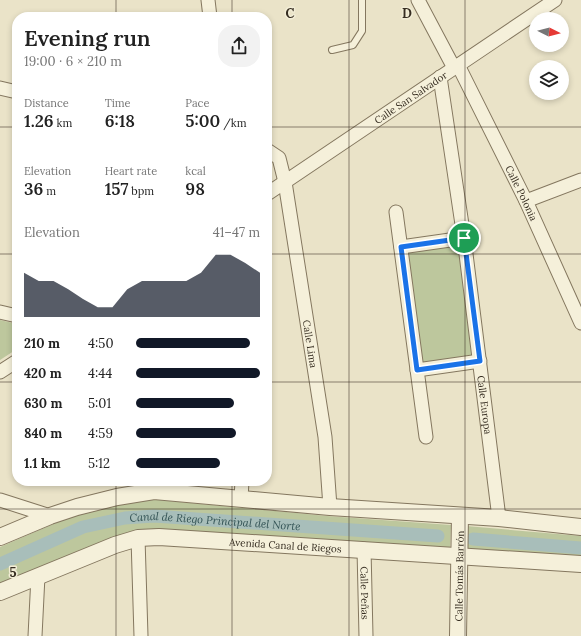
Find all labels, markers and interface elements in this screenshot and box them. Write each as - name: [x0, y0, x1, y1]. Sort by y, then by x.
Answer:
- text: C: [286, 5, 295, 22]
- text: D: [402, 5, 412, 22]
- north arrow: [529, 12, 569, 52]
- map controls: [529, 12, 569, 100]
- text: Evening run: [24, 24, 151, 52]
- button: share: [218, 25, 260, 67]
- text: 19:00 · 6 × 210 m: [24, 53, 122, 70]
- button: layers: [529, 60, 569, 100]
- street label: Calle San Salvador: [372, 68, 450, 127]
- text: Distance: [24, 96, 69, 110]
- text: Time: [105, 96, 131, 110]
- text: Pace: [185, 96, 209, 110]
- text: 1.26: [24, 110, 54, 132]
- text: 6:18: [105, 110, 135, 132]
- text: 5:00: [185, 110, 220, 132]
- text: km: [54, 116, 72, 130]
- text: /km: [220, 116, 246, 130]
- street label: Calle Polonia: [502, 163, 540, 223]
- text: Elevation: [24, 164, 71, 178]
- text: Heart rate: [105, 164, 157, 178]
- text: kcal: [185, 164, 206, 178]
- text: 36: [24, 178, 43, 200]
- text: 157: [105, 178, 128, 200]
- text: 98: [185, 178, 205, 200]
- text: m: [43, 184, 56, 198]
- text: bpm: [128, 184, 154, 198]
- pin: [447, 221, 481, 255]
- text: Elevation: [24, 224, 80, 241]
- text: 41–47 m: [213, 224, 260, 241]
- icon: arrive: [453, 227, 475, 249]
- street label: Calle Lima: [300, 319, 320, 369]
- text: 210 m: [24, 335, 60, 352]
- text: 4:50: [88, 335, 113, 352]
- text: 420 m: [24, 365, 62, 382]
- text: 4:44: [88, 365, 112, 382]
- street label: Calle Europa: [474, 375, 494, 435]
- text: 630 m: [24, 395, 62, 412]
- text: 5:01: [88, 395, 111, 412]
- text: 840 m: [24, 425, 62, 442]
- text: 4:59: [88, 425, 113, 442]
- text: 1.1 km: [24, 455, 61, 472]
- text: 5:12: [88, 455, 110, 472]
- water label: Canal de Riego Principal del Norte: [129, 509, 301, 533]
- street label: Calle Tomás Barrón: [452, 530, 467, 622]
- street label: Avenida Canal de Riegos: [228, 535, 342, 556]
- text: 5: [9, 564, 17, 581]
- street label: Calle Peñas: [357, 566, 372, 620]

